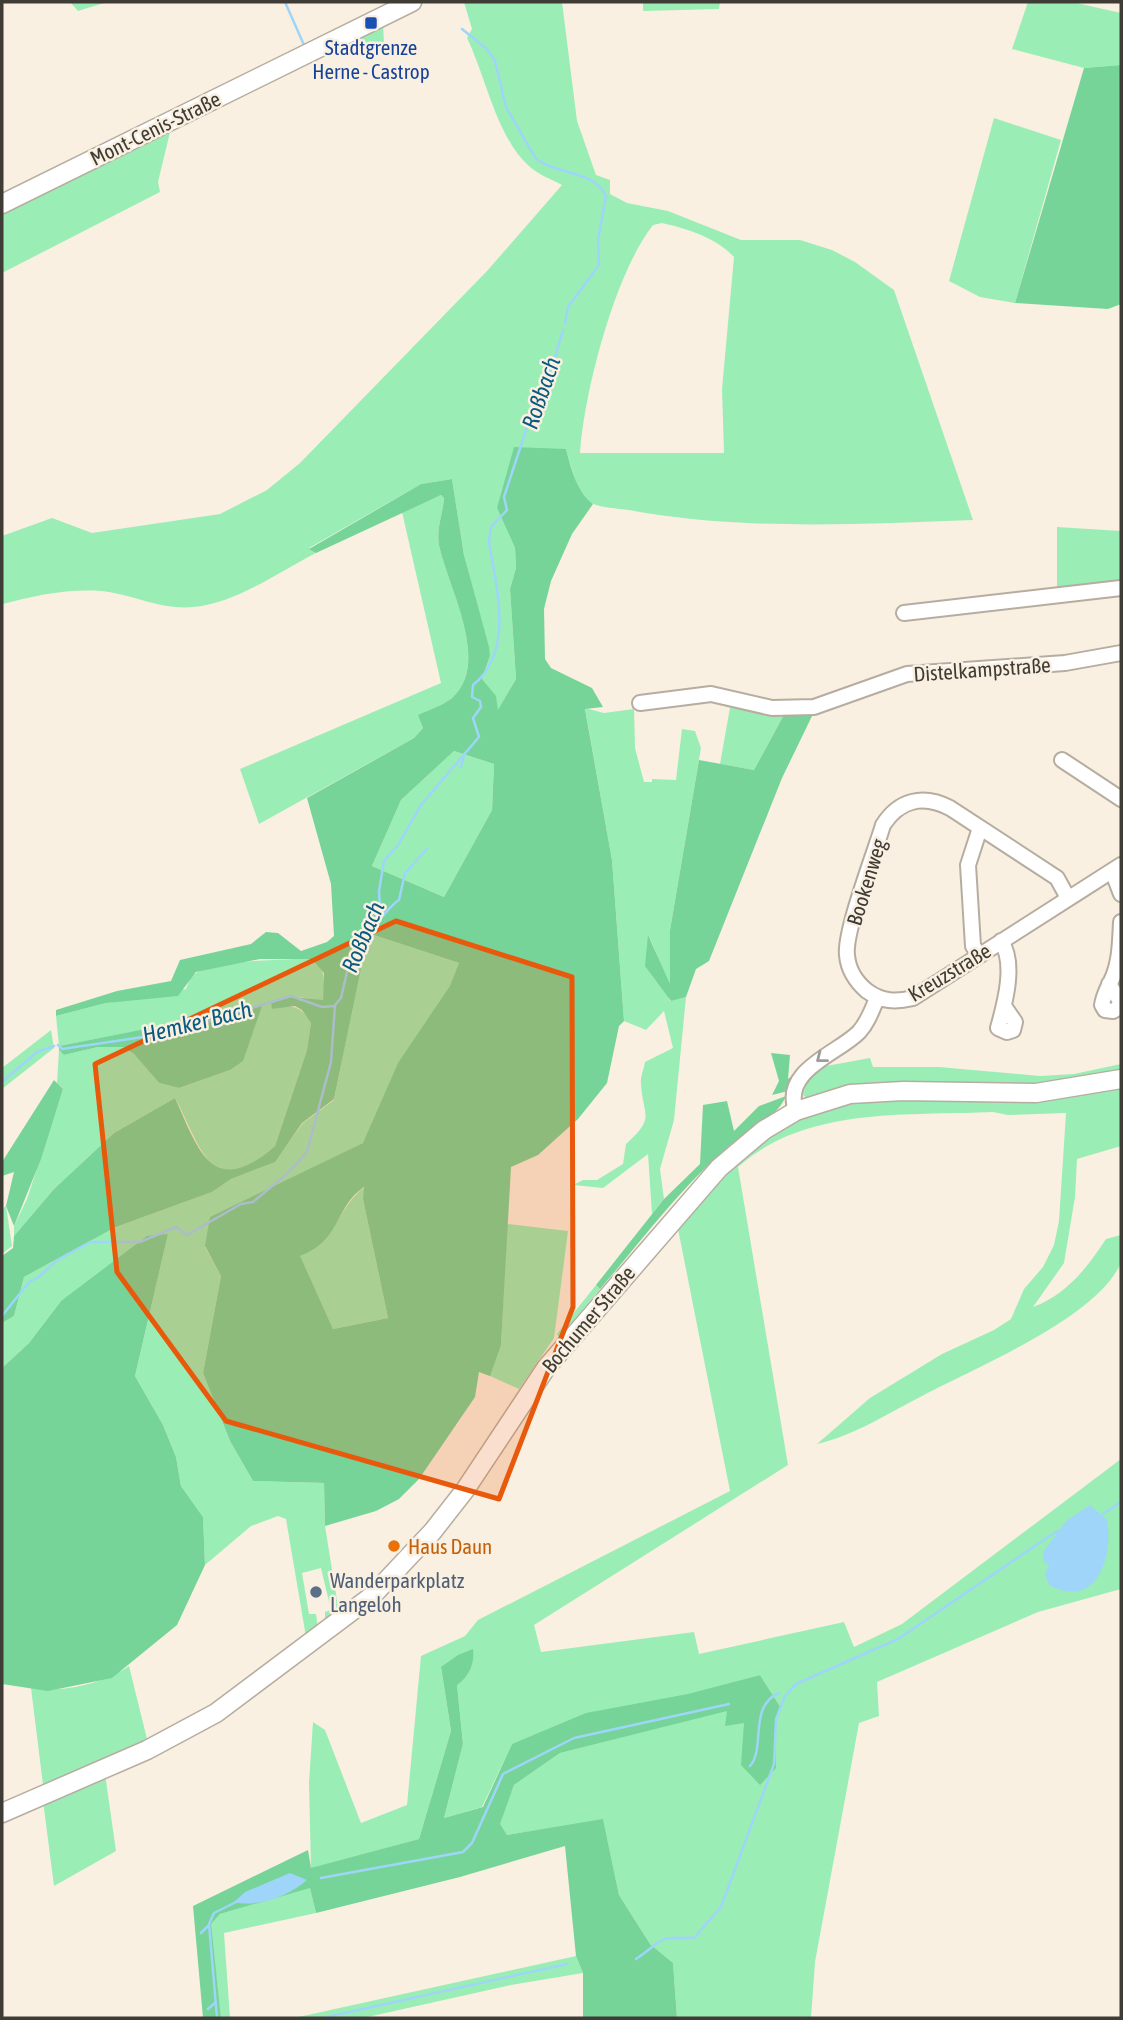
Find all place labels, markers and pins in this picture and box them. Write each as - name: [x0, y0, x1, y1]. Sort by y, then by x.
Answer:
- marker: Stadtgrenze Herne - Castrop: [363, 15, 379, 31]
- place label: Stadtgrenze Herne - Castrop: [312, 35, 430, 83]
- place label: Haus Daun: [408, 1534, 492, 1558]
- marker: Haus Daun: [386, 1538, 402, 1554]
- place label: Wanderparkplatz Langeloh: [330, 1568, 465, 1616]
- marker: Wanderparkplatz Langeloh: [308, 1584, 324, 1600]

